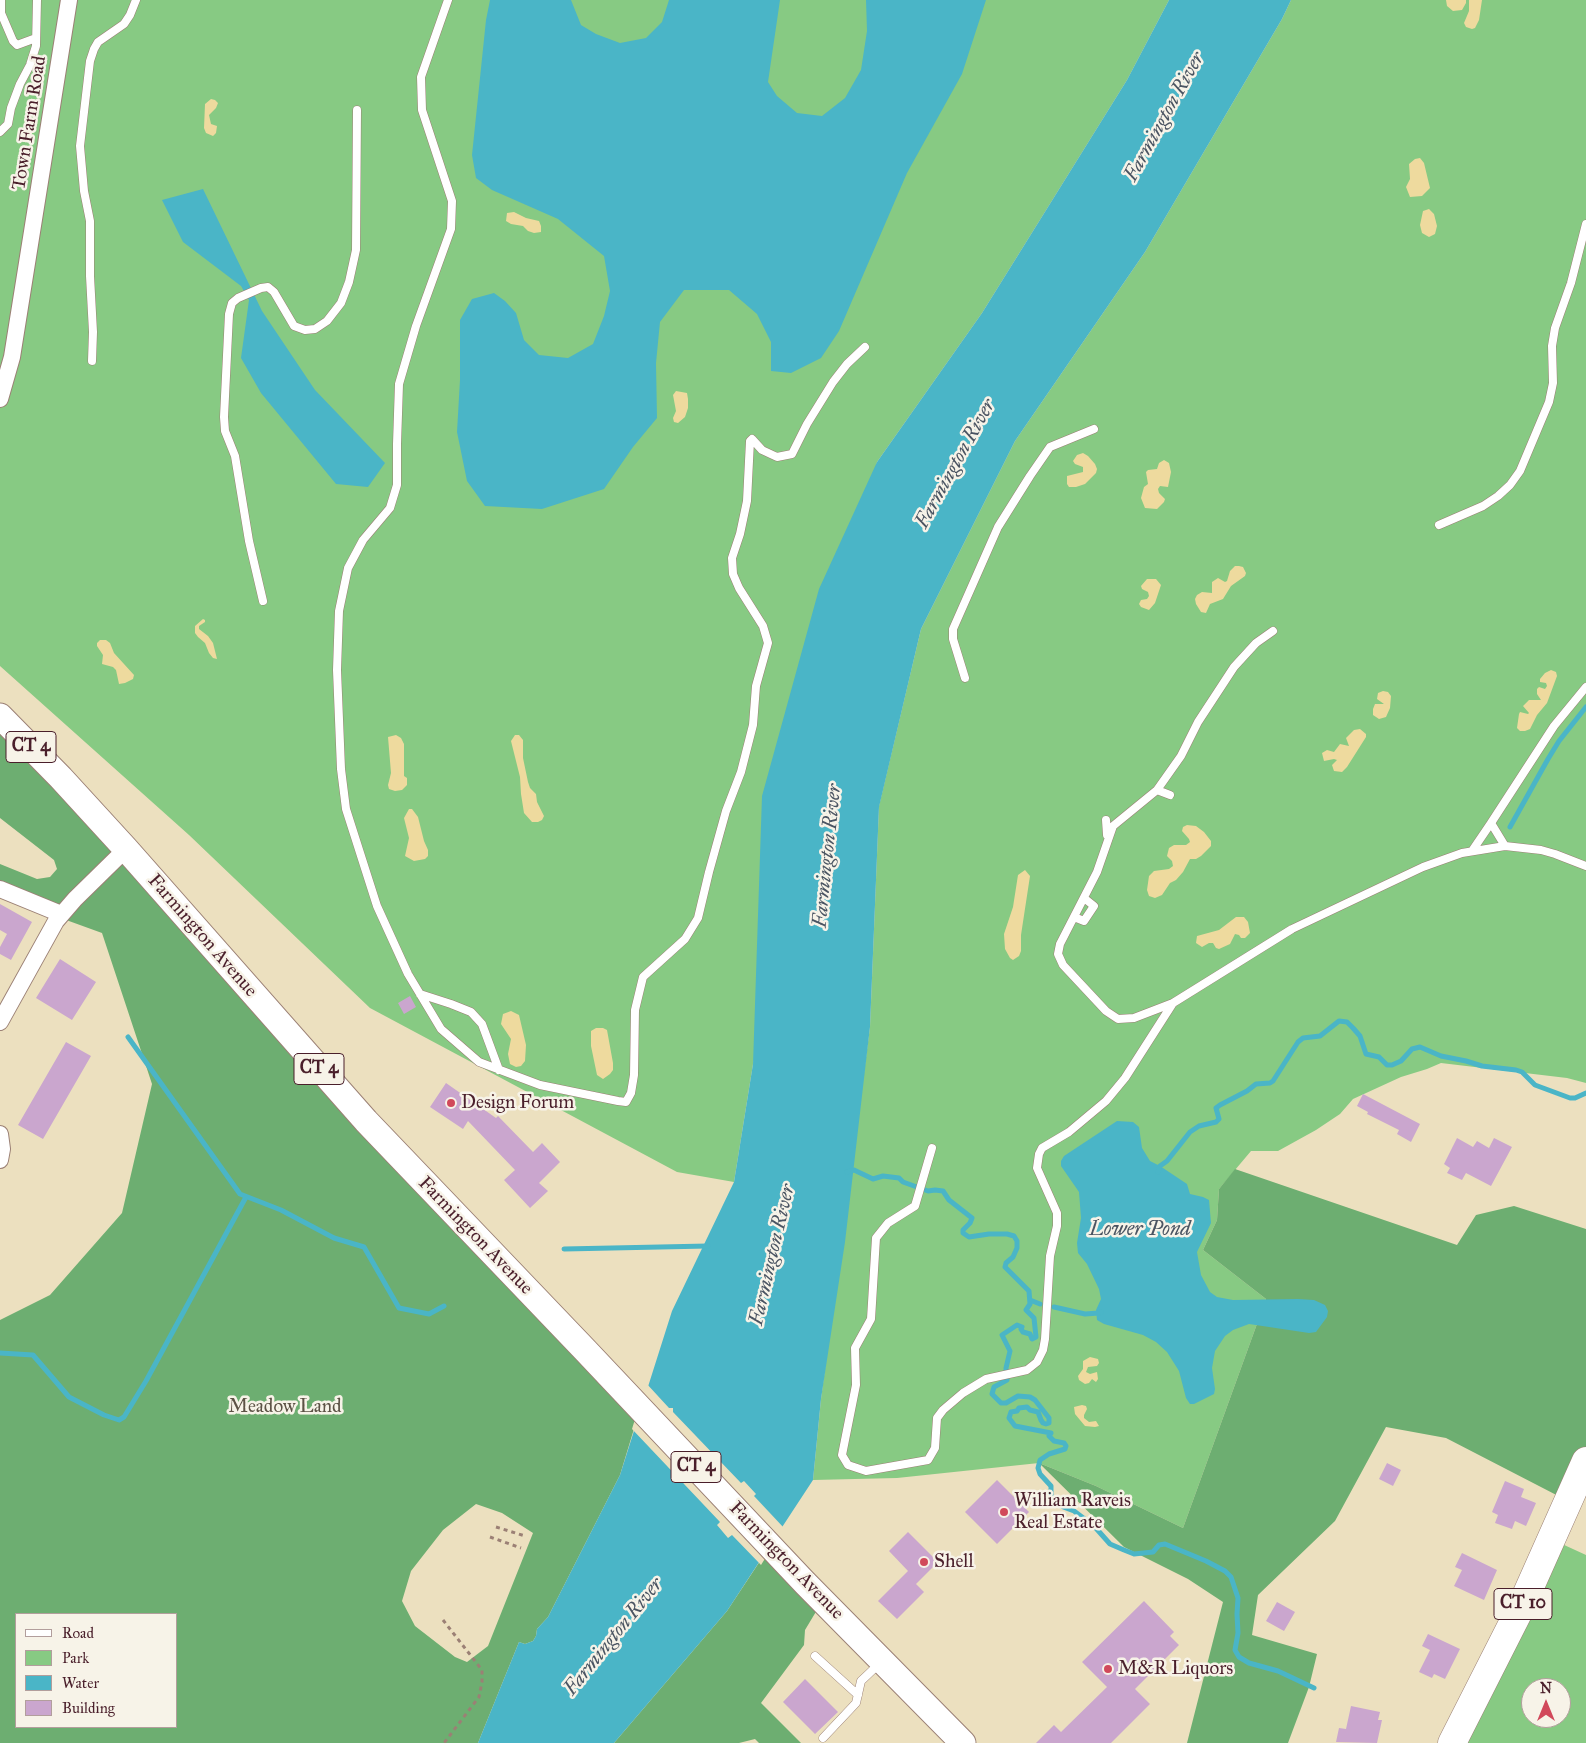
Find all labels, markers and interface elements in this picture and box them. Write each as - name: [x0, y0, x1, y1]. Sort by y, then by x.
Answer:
- water label: Farmington River: [1120, 48, 1210, 186]
- street label: Town Farm Road: [8, 54, 52, 192]
- water label: Farmington River: [911, 395, 1001, 533]
- road number: CT 4: [6, 732, 56, 762]
- water label: Farmington River: [809, 783, 847, 929]
- street label: Farmington Avenue: [142, 870, 262, 1002]
- road number: CT 4: [294, 1054, 344, 1084]
- place label: Design Forum: [461, 1092, 574, 1114]
- marker: Design Forum: [445, 1097, 457, 1109]
- street label: Farmington Avenue: [413, 1172, 537, 1300]
- water label: Farmington River: [745, 1182, 801, 1328]
- water label: Lower Pond: [1089, 1218, 1191, 1242]
- park label: Meadow Land: [229, 1396, 341, 1418]
- road number: CT 4: [671, 1451, 721, 1482]
- place label: William Raveis Real Estate: [1014, 1490, 1131, 1534]
- street label: Farmington Avenue: [724, 1497, 848, 1625]
- marker: William Raveis Real Estate: [998, 1506, 1010, 1518]
- place label: Shell: [934, 1551, 974, 1573]
- marker: Shell: [918, 1556, 930, 1568]
- water label: Farmington River: [559, 1573, 669, 1701]
- road number: CT 10: [1494, 1588, 1552, 1620]
- legend: [15, 1613, 178, 1728]
- text: Road: [62, 1624, 94, 1642]
- text: Park: [62, 1649, 89, 1667]
- place label: M&R Liquors: [1118, 1658, 1233, 1680]
- marker: M&R Liquors: [1102, 1663, 1114, 1675]
- text: Water: [62, 1674, 99, 1692]
- north arrow: [1521, 1678, 1571, 1728]
- text: N: [1540, 1680, 1552, 1697]
- text: Building: [62, 1699, 115, 1717]

